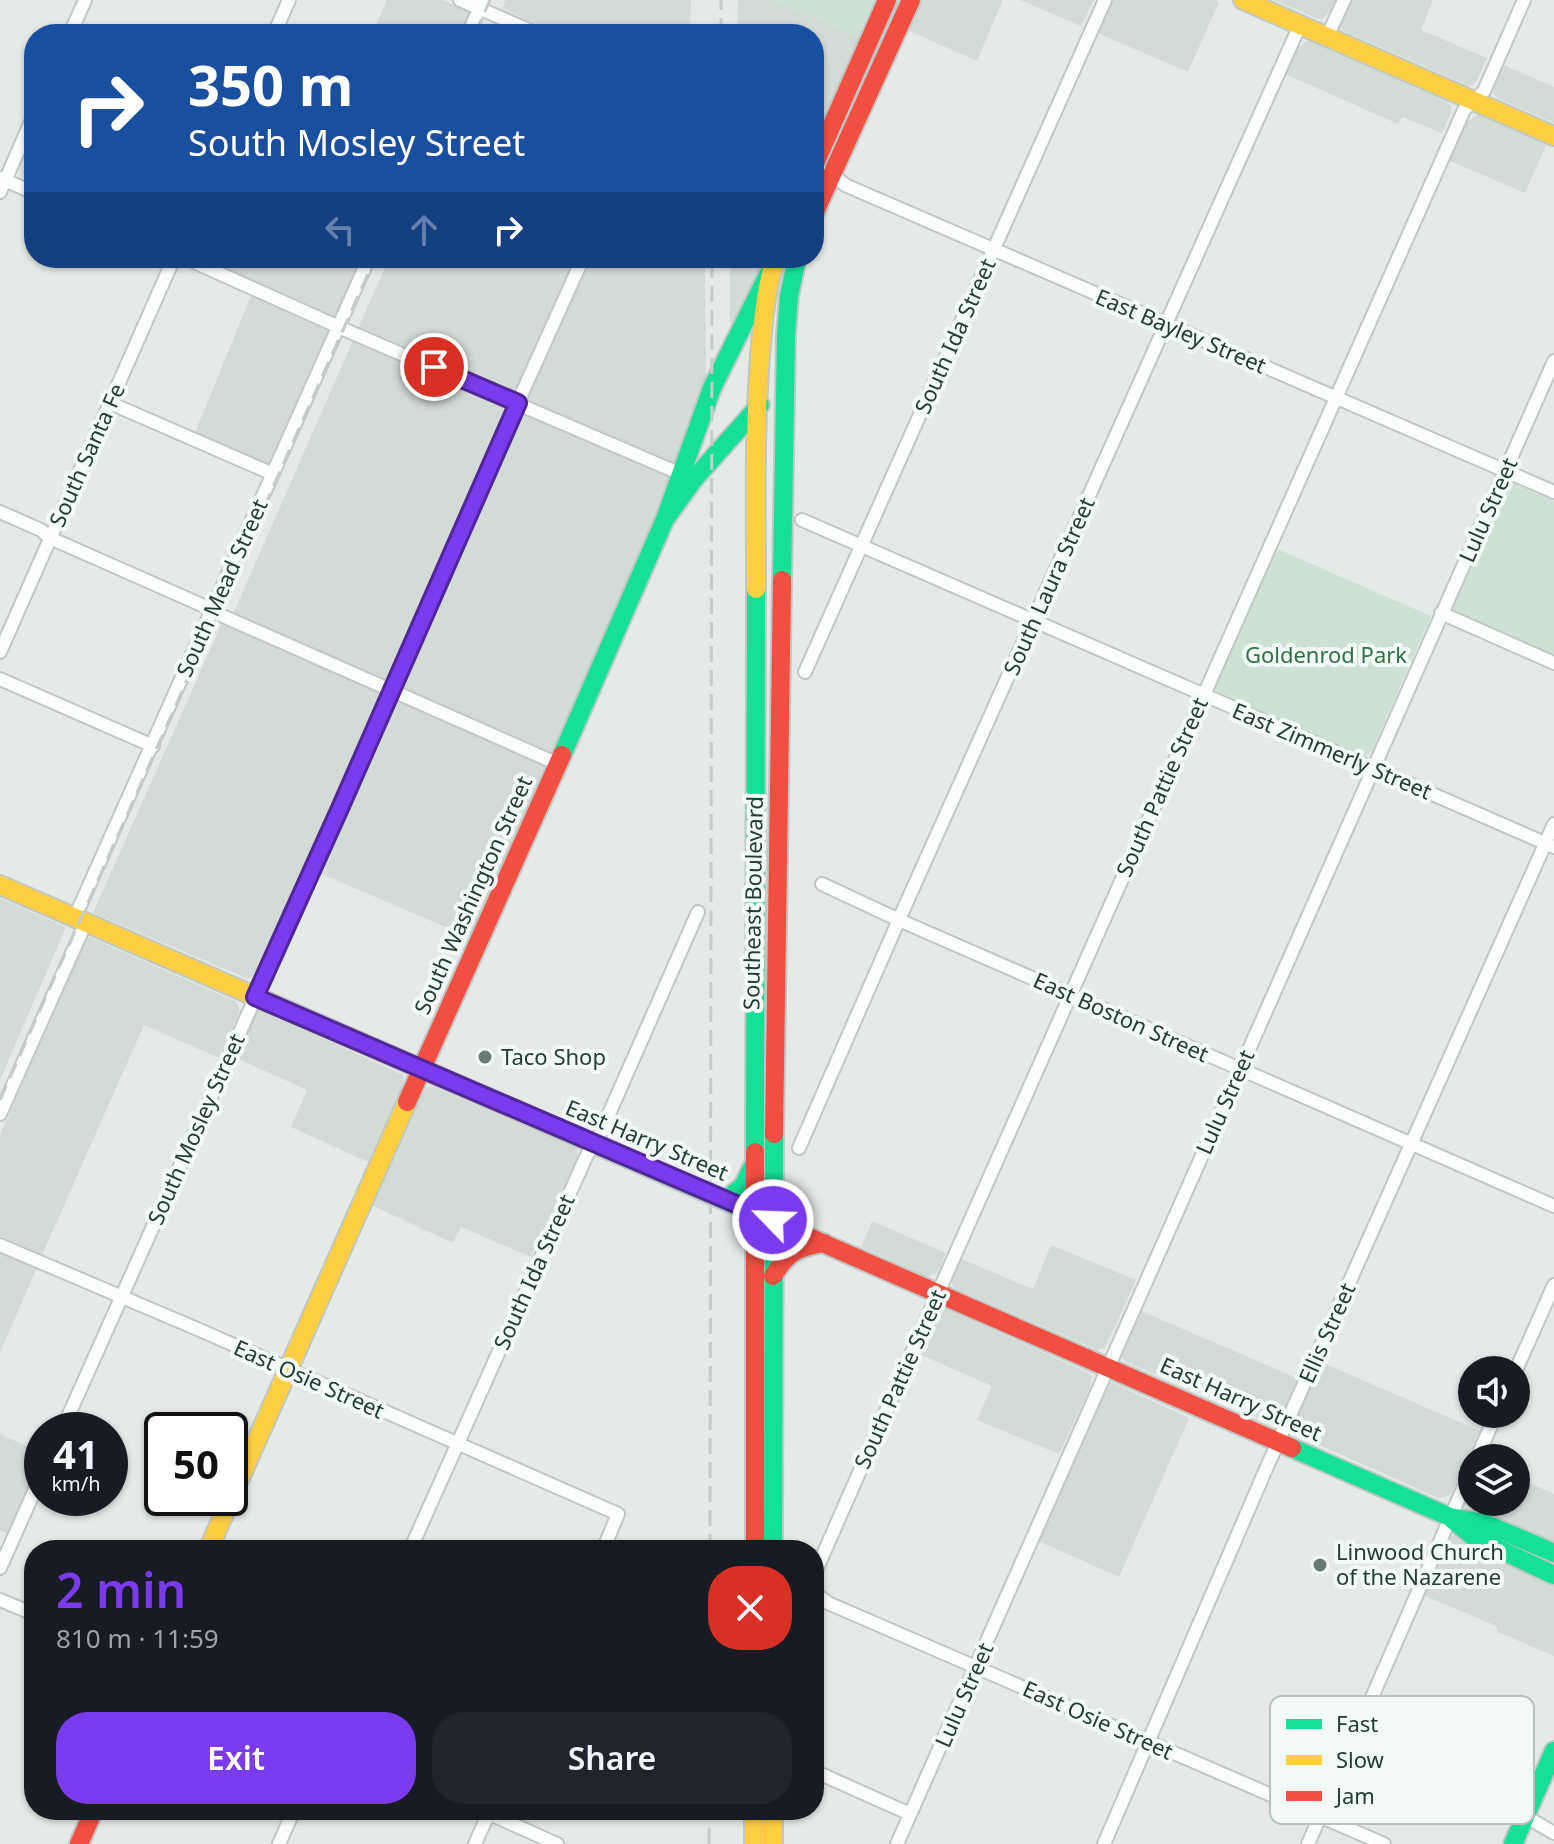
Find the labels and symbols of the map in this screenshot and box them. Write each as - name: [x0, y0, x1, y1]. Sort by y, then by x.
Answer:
- street label: South Ida Street: [906, 253, 1002, 418]
- street label: East Bayley Street: [1091, 281, 1271, 380]
- pin: [400, 333, 468, 401]
- street label: South Santa Fe: [41, 378, 131, 531]
- street label: Lulu Street: [1451, 452, 1523, 567]
- street label: South Laura Street: [995, 492, 1101, 679]
- street label: South Mead Street: [168, 494, 274, 681]
- park label: Goldenrod Park: [1245, 639, 1407, 669]
- street label: South Pattie Street: [1108, 692, 1214, 881]
- street label: East Zimmerly Street: [1228, 695, 1437, 806]
- street label: South Washington Street: [406, 771, 538, 1018]
- street label: Southeast Boulevard: [735, 796, 769, 1010]
- street label: East Boston Street: [1029, 964, 1214, 1068]
- street label: South Mosley Street: [139, 1028, 251, 1229]
- place label: Taco Shop: [501, 1041, 606, 1071]
- street label: Lulu Street: [1188, 1044, 1260, 1159]
- marker: Taco Shop: [476, 1048, 494, 1066]
- street label: East Harry Street: [561, 1091, 733, 1187]
- position arrow: [731, 1178, 815, 1262]
- street label: South Ida Street: [485, 1189, 581, 1354]
- street label: Ellis Street: [1291, 1278, 1362, 1388]
- street label: South Pattie Street: [846, 1284, 952, 1473]
- street label: East Osie Street: [229, 1331, 389, 1425]
- street label: East Harry Street: [1156, 1349, 1327, 1447]
- speed limit sign: 50: [144, 1412, 248, 1516]
- place label: Linwood Church of the Nazarene: [1336, 1536, 1504, 1591]
- marker: Linwood Church of the Nazarene: [1311, 1556, 1329, 1574]
- street label: Lulu Street: [927, 1637, 999, 1752]
- street label: East Osie Street: [1018, 1672, 1178, 1766]
- legend: [1270, 1696, 1534, 1824]
- text: Fast: [1336, 1708, 1378, 1738]
- text: Slow: [1336, 1744, 1385, 1774]
- text: Jam: [1334, 1780, 1375, 1810]

